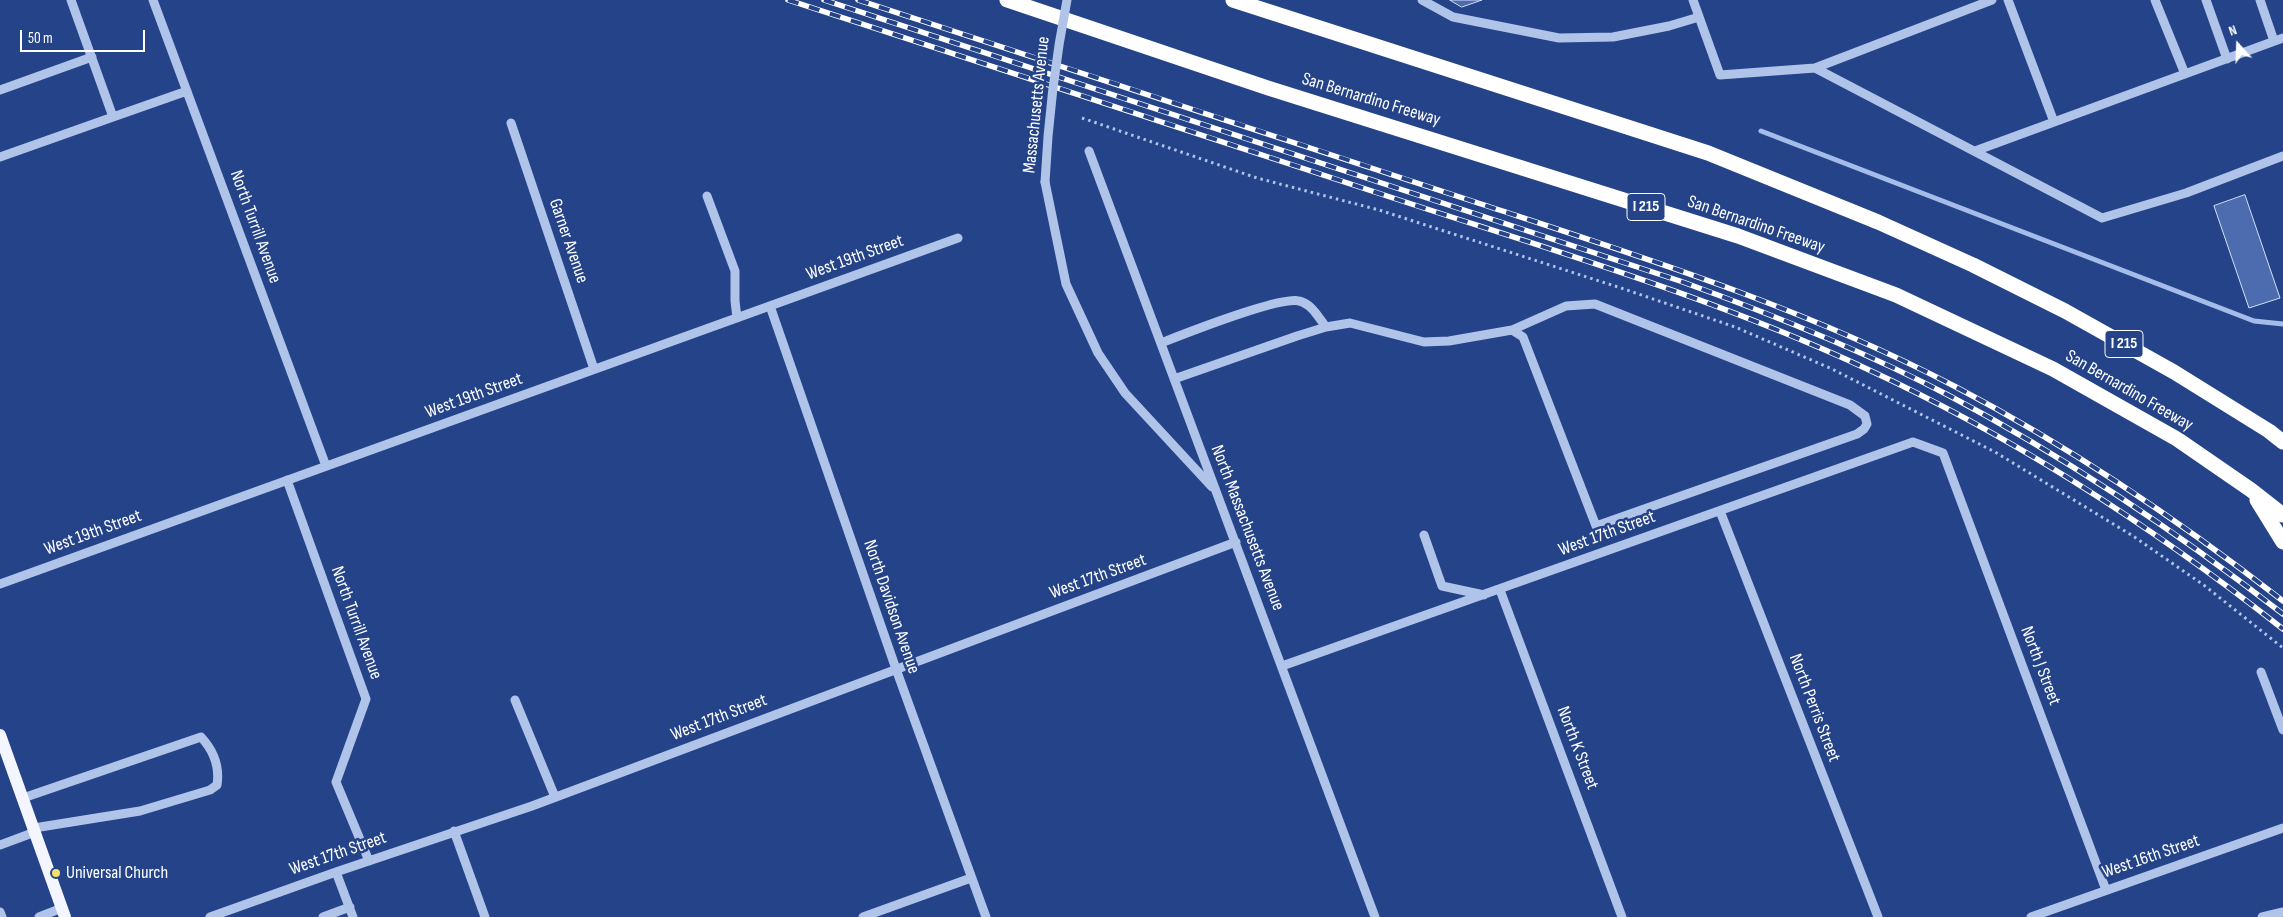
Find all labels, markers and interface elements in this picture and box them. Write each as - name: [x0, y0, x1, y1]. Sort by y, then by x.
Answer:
- scale bar: [22, 20, 148, 52]
- north arrow: [2213, 20, 2263, 70]
- text: N: [2226, 21, 2239, 40]
- text: 50 m: [28, 29, 53, 48]
- street label: Massachusetts Avenue: [1019, 36, 1055, 174]
- street label: San Bernardino Freeway: [1299, 69, 1443, 131]
- street label: North Turrill Avenue: [225, 167, 285, 287]
- street label: San Bernardino Freeway: [1685, 191, 1827, 259]
- road number: I 215: [1627, 193, 1665, 220]
- street label: Garner Avenue: [543, 196, 593, 286]
- street label: West 19th Street: [803, 230, 907, 286]
- road number: I 215: [2105, 330, 2143, 358]
- street label: San Bernardino Freeway: [2061, 346, 2197, 436]
- street label: West 19th Street: [422, 368, 526, 424]
- street label: North Massachusetts Avenue: [1205, 442, 1289, 614]
- street label: West 19th Street: [41, 505, 145, 561]
- street label: West 17th Street: [1556, 507, 1658, 561]
- street label: North Davidson Avenue: [858, 537, 924, 677]
- street label: West 17th Street: [1047, 550, 1149, 604]
- street label: North Turrill Avenue: [326, 563, 386, 683]
- street label: North J Street: [2015, 624, 2065, 708]
- street label: North Perris Street: [1784, 651, 1844, 765]
- street label: West 17th Street: [668, 690, 770, 746]
- street label: North K Street: [1551, 703, 1603, 793]
- street label: West 17th Street: [287, 827, 389, 881]
- street label: West 16th Street: [2099, 830, 2203, 884]
- place label: Universal Church: [66, 862, 168, 884]
- marker: Universal Church: [50, 867, 62, 879]

